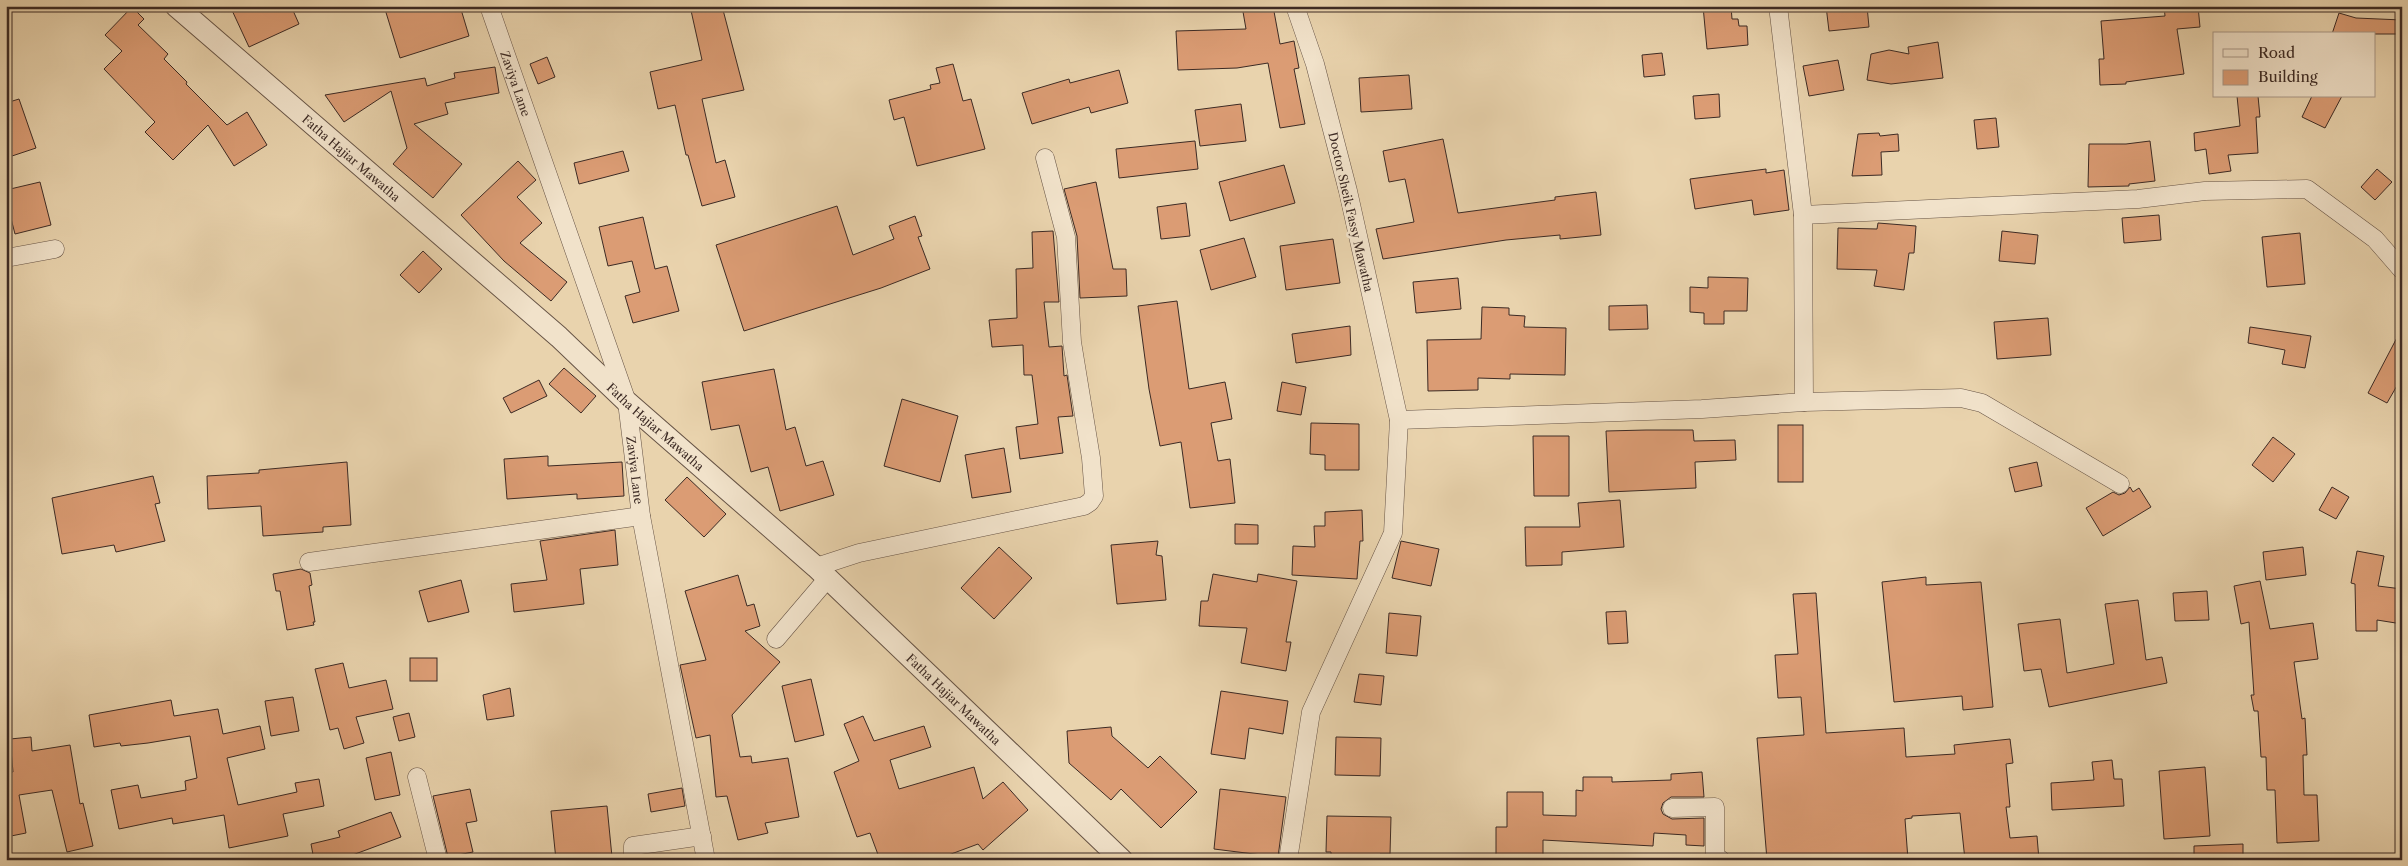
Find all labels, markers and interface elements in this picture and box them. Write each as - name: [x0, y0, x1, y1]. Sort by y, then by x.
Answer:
- legend: [2213, 32, 2376, 98]
- text: Road: [2258, 43, 2295, 62]
- street label: Zaviya Lane: [498, 49, 534, 118]
- text: Building: [2258, 67, 2318, 86]
- street label: Fatha Hajiar Mawatha: [299, 111, 404, 205]
- street label: Doctor Sheik Fassy Mawatha: [1325, 131, 1377, 294]
- street label: Fatha Hajiar Mawatha: [604, 379, 708, 474]
- street label: Zaviya Lane: [624, 435, 647, 505]
- street label: Fatha Hajiar Mawatha: [904, 650, 1005, 748]

